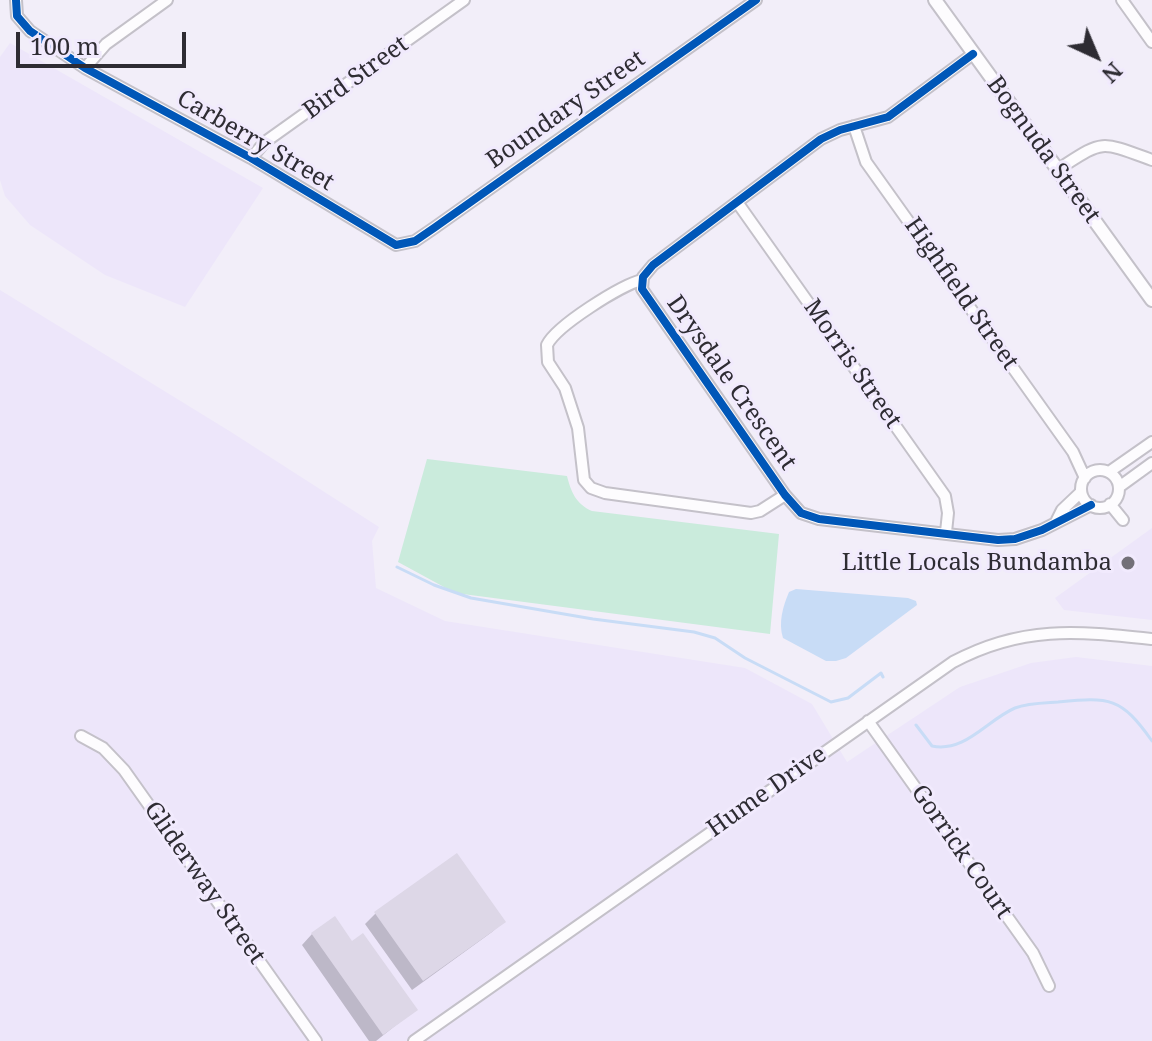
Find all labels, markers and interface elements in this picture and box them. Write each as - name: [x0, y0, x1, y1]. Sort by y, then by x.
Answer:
- scale bar: [20, 16, 190, 66]
- north arrow: [1056, 16, 1136, 96]
- text: 100 m: [30, 29, 99, 62]
- street label: Bird Street: [298, 30, 414, 126]
- street label: Boundary Street: [481, 45, 651, 175]
- text: N: [1096, 56, 1129, 90]
- street label: Bognuda Street: [980, 71, 1106, 229]
- street label: Carberry Street: [171, 84, 339, 198]
- street label: Highfield Street: [898, 212, 1024, 376]
- street label: Drysdale Crescent: [660, 290, 802, 476]
- street label: Morris Street: [797, 294, 907, 434]
- place label: Little Locals Bundamba: [842, 549, 1112, 577]
- marker: Little Locals Bundamba: [1119, 554, 1137, 572]
- street label: Hume Drive: [702, 740, 832, 844]
- street label: Gorrick Court: [904, 779, 1018, 925]
- street label: Gliderway Street: [137, 796, 271, 970]

